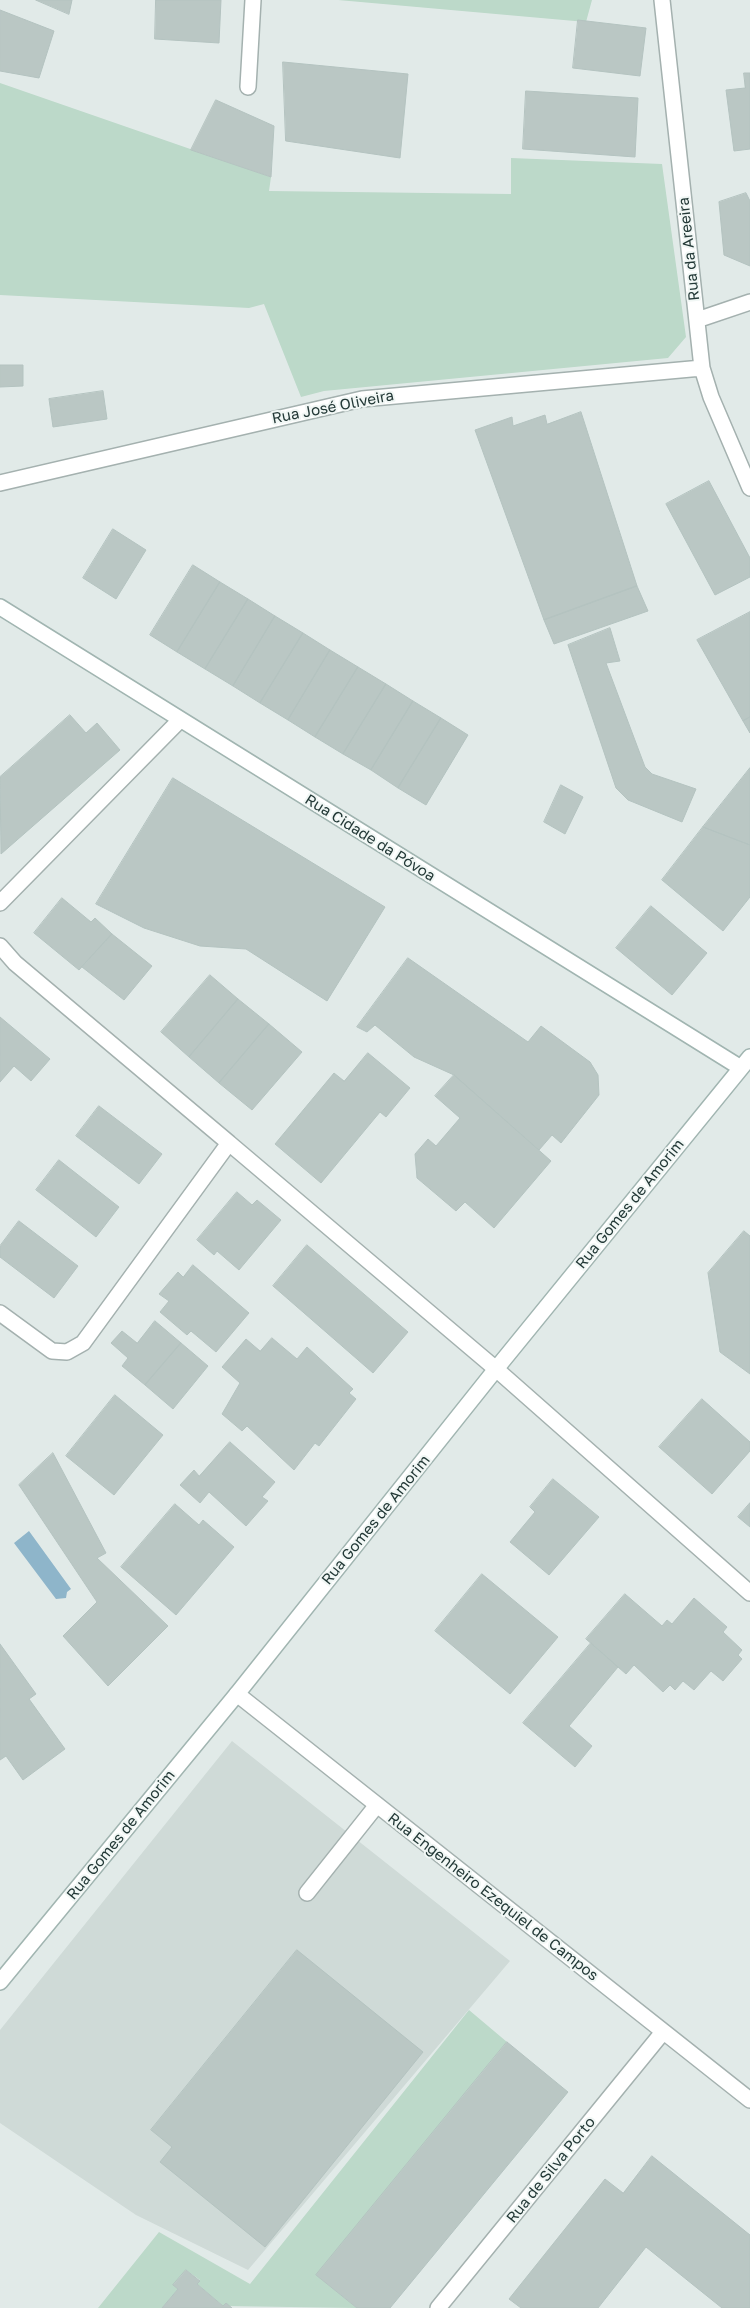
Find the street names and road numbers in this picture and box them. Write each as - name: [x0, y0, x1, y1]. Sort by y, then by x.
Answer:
- street label: Rua da Areeira: [675, 196, 703, 302]
- street label: Rua José Oliveira: [271, 386, 395, 428]
- street label: Rua Cidade da Póvoa: [302, 791, 438, 885]
- street label: Rua Gomes de Amorim: [572, 1136, 688, 1272]
- street label: Rua Gomes de Amorim: [318, 1452, 434, 1588]
- street label: Rua Gomes de Amorim: [63, 1767, 179, 1903]
- street label: Rua Engenheiro Ezequiel de Campos: [384, 1809, 602, 1985]
- street label: Rua de Silva Porto: [503, 2113, 599, 2227]

